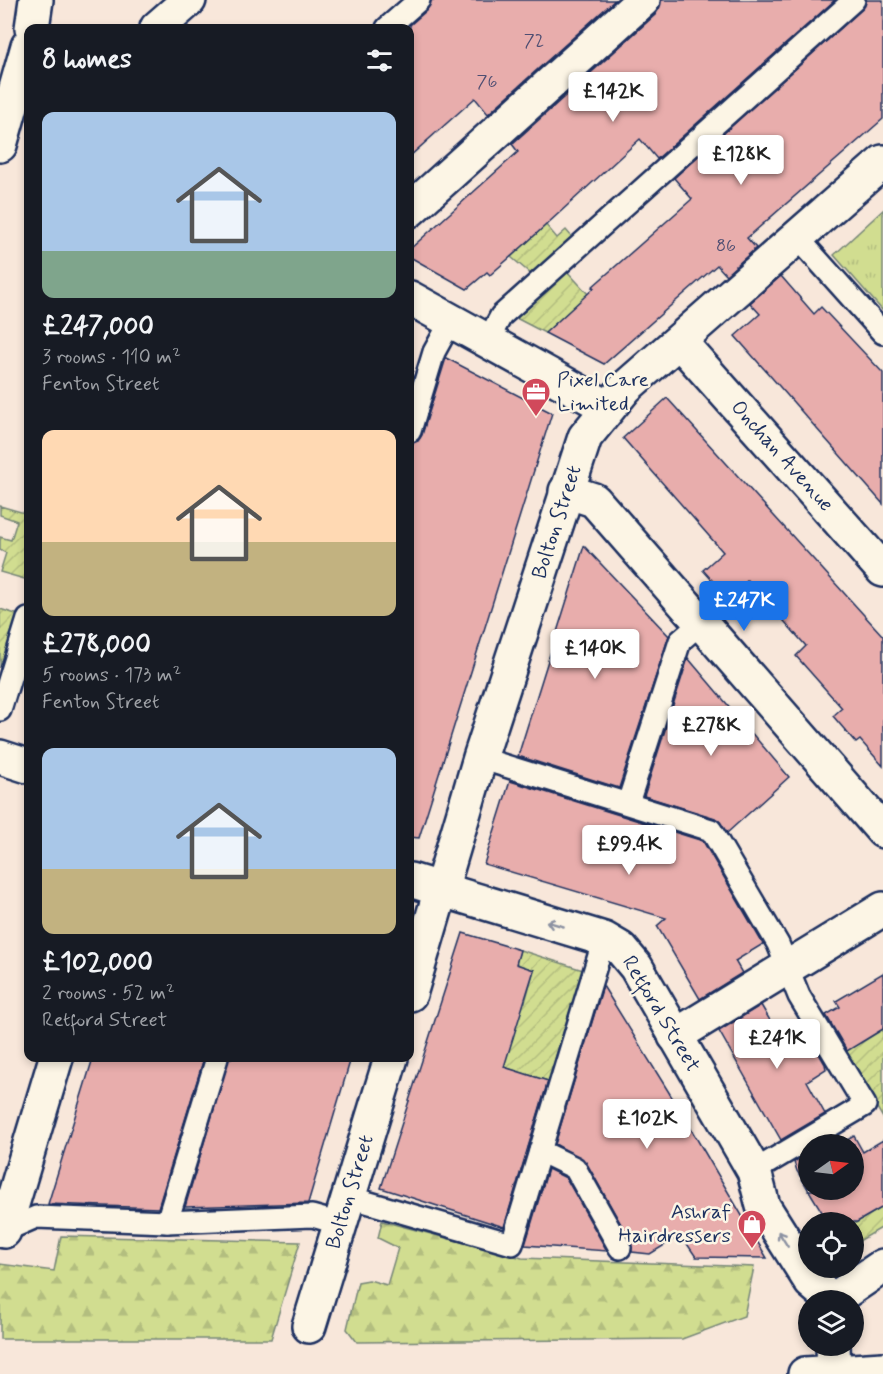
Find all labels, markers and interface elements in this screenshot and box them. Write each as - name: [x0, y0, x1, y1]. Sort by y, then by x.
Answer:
- house number: 72: [524, 29, 544, 53]
- text: 8 homes: [42, 43, 132, 77]
- icon: filters: [363, 44, 396, 77]
- house number: 76: [477, 70, 497, 94]
- pin: £142K: [571, 72, 655, 123]
- text: £142K: [582, 78, 644, 105]
- pin: £128K: [699, 135, 783, 186]
- text: £128K: [712, 141, 770, 168]
- icon: home: [165, 151, 273, 259]
- house number: 86: [716, 234, 736, 258]
- text: £247,000: [42, 310, 154, 344]
- text: 3 rooms · 110 m²: [42, 344, 181, 371]
- place label: Pixel Care Limited: [557, 366, 649, 418]
- text: Fenton Street: [42, 371, 160, 398]
- office icon: Pixel Care Limited: [520, 376, 552, 418]
- street label: Onchan Avenue: [724, 394, 840, 518]
- street label: Bolton Street: [525, 461, 589, 582]
- icon: home: [165, 469, 273, 577]
- pin: £247K: [702, 581, 786, 632]
- text: £247K: [713, 587, 775, 614]
- text: £278,000: [42, 628, 151, 662]
- pin: £140K: [553, 629, 637, 680]
- text: £140K: [564, 635, 626, 662]
- text: 5 rooms · 173 m²: [42, 662, 181, 689]
- text: Fenton Street: [42, 689, 160, 716]
- pin: £278K: [669, 706, 753, 757]
- text: £278K: [682, 712, 740, 739]
- icon: home: [165, 787, 273, 895]
- pin: £99.4K: [580, 825, 678, 876]
- text: £99.4K: [596, 831, 662, 858]
- one-way arrow: [546, 918, 565, 929]
- text: £102,000: [42, 946, 153, 980]
- street label: Retford Street: [613, 950, 707, 1079]
- text: 2 rooms · 52 m²: [42, 980, 175, 1007]
- text: Retford Street: [42, 1007, 167, 1034]
- pin: £241K: [735, 1019, 819, 1070]
- text: £241K: [748, 1025, 806, 1052]
- pin: £102K: [605, 1099, 689, 1150]
- text: £102K: [617, 1105, 677, 1132]
- street label: Bolton Street: [319, 1131, 381, 1253]
- north arrow: [798, 1134, 864, 1200]
- map controls: [798, 1134, 864, 1356]
- place label: Ashraf Hairdressers: [618, 1198, 731, 1250]
- shop icon: Ashraf Hairdressers: [736, 1208, 768, 1250]
- button: locate: [798, 1212, 864, 1278]
- one-way arrow: [777, 1230, 790, 1247]
- button: layers: [798, 1290, 864, 1356]

